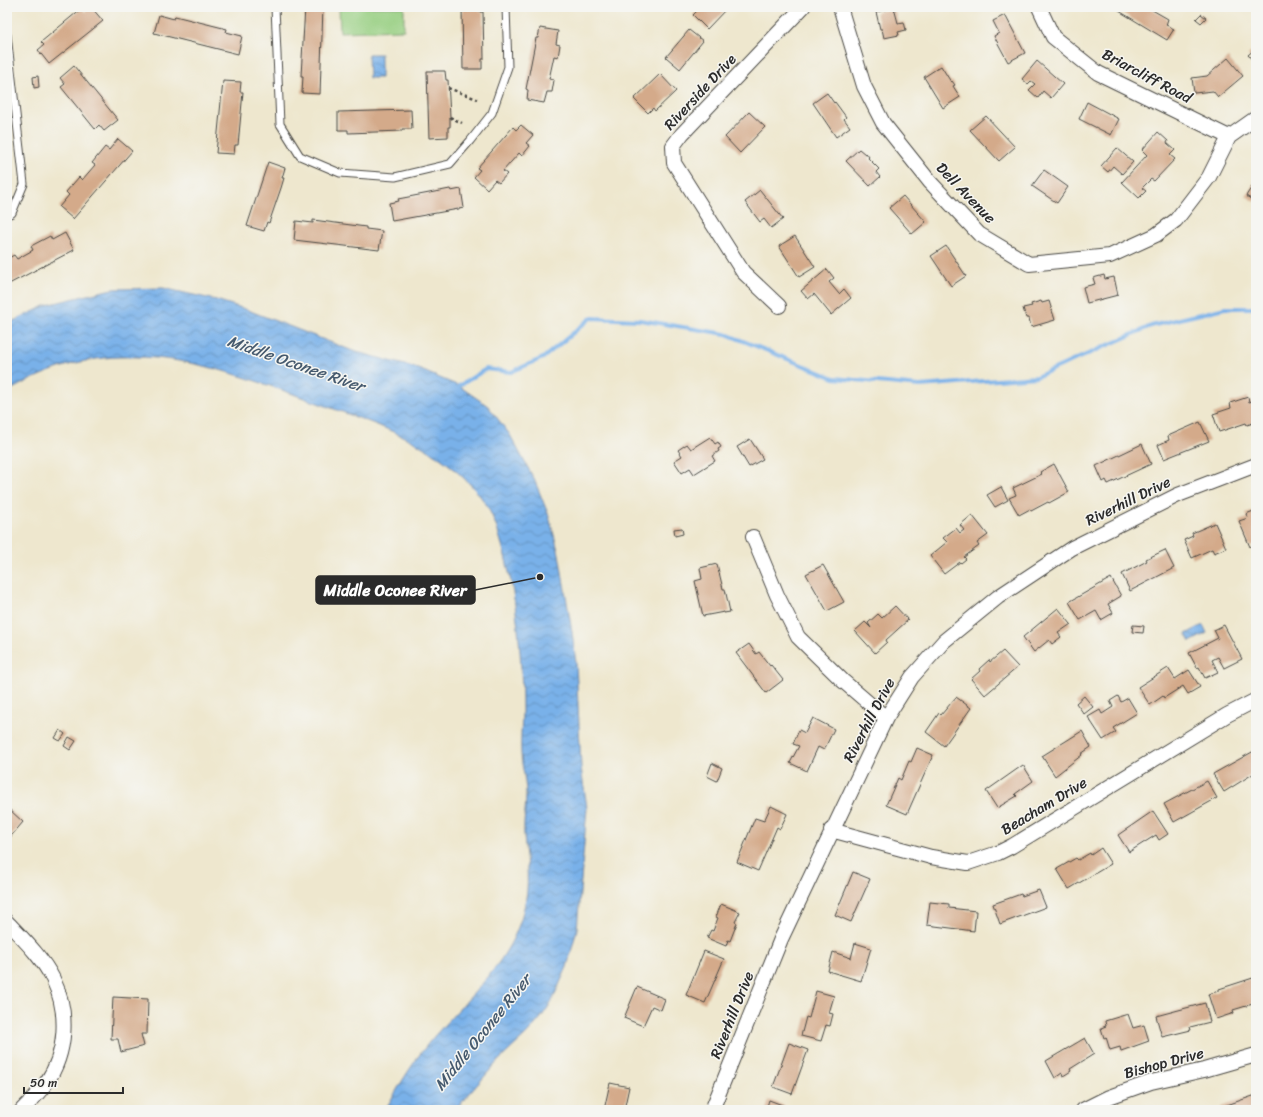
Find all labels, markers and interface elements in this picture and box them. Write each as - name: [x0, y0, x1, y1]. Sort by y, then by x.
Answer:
- street label: Briarcliff Road: [1097, 41, 1198, 111]
- street label: Riverside Drive: [657, 48, 743, 136]
- street label: Dell Avenue: [930, 156, 1002, 230]
- water label: Middle Oconee River: [223, 326, 371, 402]
- street label: Riverhill Drive: [1081, 469, 1176, 533]
- callout: Middle Oconee River: [316, 576, 475, 604]
- text: Middle Oconee River: [322, 576, 468, 605]
- street label: Riverhill Drive: [836, 673, 902, 767]
- street label: Beacham Drive: [996, 770, 1092, 842]
- water label: Middle Oconee River: [426, 965, 541, 1097]
- street label: Riverhill Drive: [703, 967, 761, 1063]
- street label: Bishop Drive: [1121, 1040, 1207, 1086]
- scale bar: [24, 1069, 123, 1095]
- text: 50 m: [30, 1072, 57, 1094]

